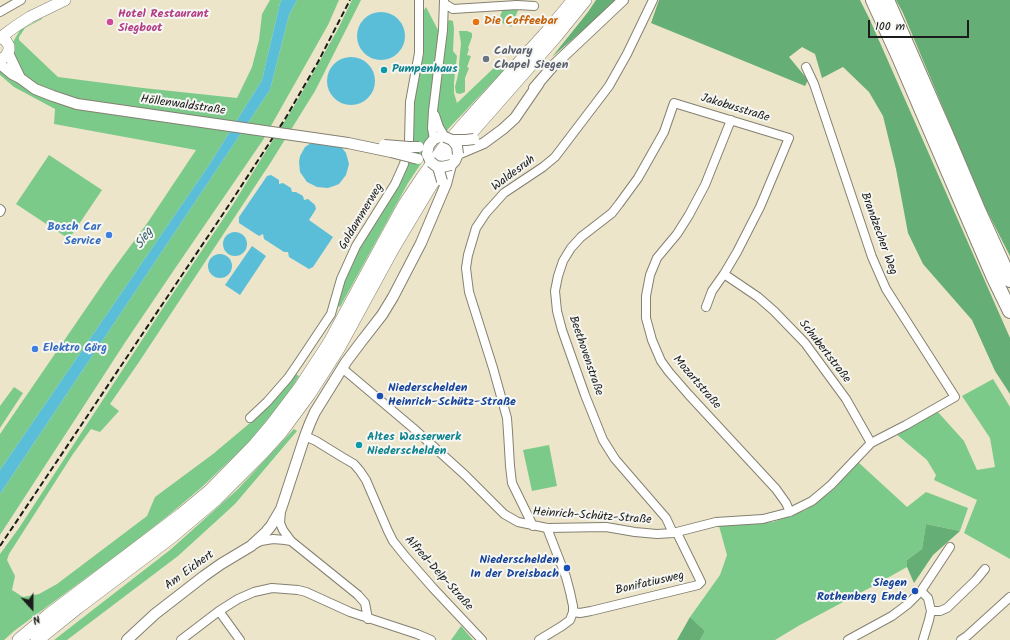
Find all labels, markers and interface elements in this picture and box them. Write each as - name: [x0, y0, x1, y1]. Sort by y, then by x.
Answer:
- place label: Hotel Restaurant Siegboot: [118, 8, 209, 36]
- scale bar: [870, 12, 971, 38]
- place label: Die Coffeebar: [484, 15, 558, 29]
- marker: Hotel Restaurant Siegboot: [105, 17, 115, 27]
- marker: Die Coffeebar: [471, 17, 481, 27]
- text: 100 m: [875, 17, 905, 36]
- place label: Calvary Chapel Siegen: [494, 45, 568, 73]
- marker: Calvary Chapel Siegen: [481, 54, 491, 64]
- place label: Pumpenhaus: [392, 63, 458, 77]
- marker: Pumpenhaus: [379, 65, 389, 75]
- street label: Jakobusstraße: [699, 92, 771, 126]
- street label: Höllenwaldstraße: [140, 93, 226, 119]
- street label: Waldesruh: [489, 153, 539, 195]
- street label: Goldammerweg: [337, 181, 387, 253]
- street label: Brandzecher Weg: [856, 191, 900, 277]
- place label: Bosch Car Service: [47, 221, 101, 249]
- water label: Sieg: [132, 226, 158, 252]
- marker: Bosch Car Service: [104, 230, 114, 240]
- street label: Beethovenstraße: [565, 314, 605, 398]
- street label: Schubertstraße: [795, 318, 853, 386]
- place label: Elektro Görg: [43, 342, 107, 356]
- marker: Elektro Görg: [30, 344, 40, 354]
- street label: Mozartstraße: [669, 353, 723, 413]
- place label: Niederschelden Heinrich-Schütz-Straße: [388, 382, 516, 410]
- marker: Niederschelden Heinrich-Schütz-Straße: [375, 391, 385, 401]
- place label: Altes Wasserwerk Niederschelden: [367, 431, 461, 459]
- marker: Altes Wasserwerk Niederschelden: [354, 440, 364, 450]
- street label: Heinrich-Schütz-Straße: [532, 506, 652, 528]
- street label: Alfred-Delp-Straße: [401, 534, 475, 614]
- street label: Am Eichert: [163, 548, 217, 594]
- place label: Niederschelden In der Dreisbach: [470, 554, 559, 582]
- marker: Niederschelden In der Dreisbach: [562, 563, 572, 573]
- street label: Bonifatiusweg: [614, 569, 686, 599]
- place label: Siegen Rothenberg Ende: [817, 577, 907, 605]
- marker: Siegen Rothenberg Ende: [910, 586, 920, 596]
- north arrow: [12, 588, 52, 628]
- text: N: [30, 610, 43, 629]

